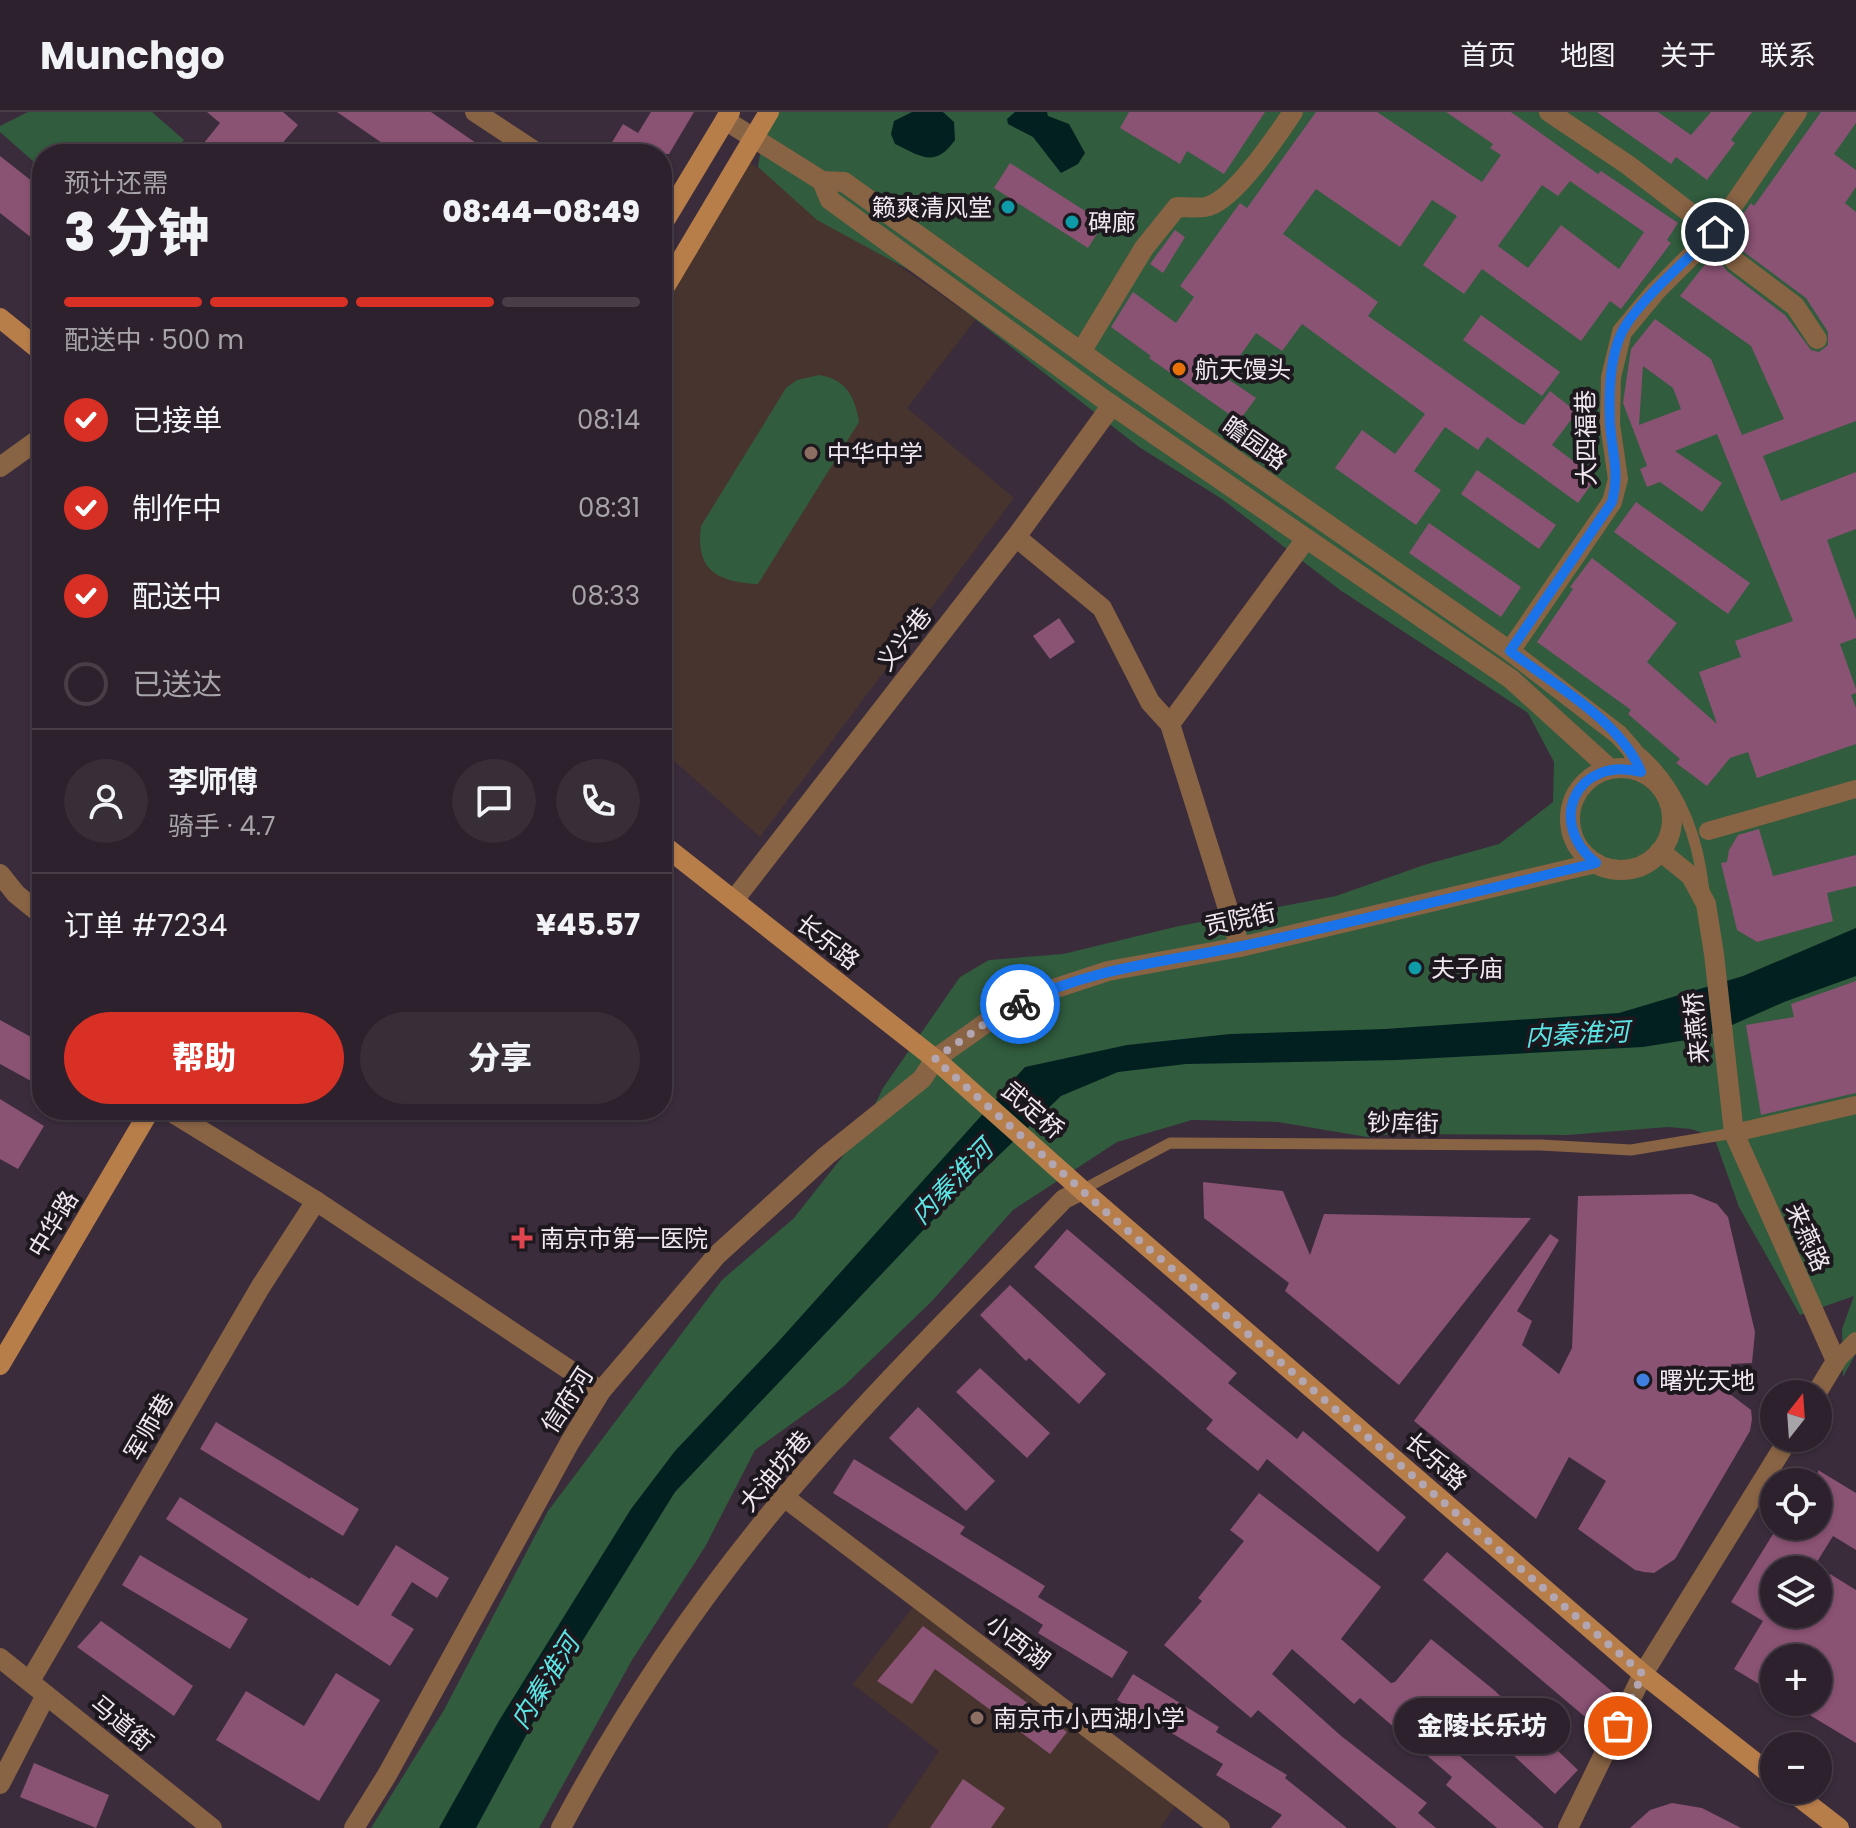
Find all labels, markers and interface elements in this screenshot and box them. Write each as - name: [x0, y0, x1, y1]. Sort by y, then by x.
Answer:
- text: Munchgo: [40, 29, 225, 82]
- text: 首页: [1460, 36, 1516, 75]
- text: 地图: [1560, 36, 1616, 75]
- text: 关于: [1660, 36, 1716, 75]
- text: 联系: [1760, 36, 1816, 75]
- text: 预计还需: [64, 165, 168, 201]
- text: 08:44–08:49: [442, 190, 640, 233]
- place label: 籁爽清风堂: [872, 191, 992, 224]
- text: 3 分钟: [64, 196, 210, 269]
- marker: 籁爽清风堂: [999, 198, 1017, 216]
- pin: [1681, 198, 1749, 266]
- place label: 碑廊: [1088, 206, 1136, 239]
- icon: home: [1693, 210, 1737, 254]
- marker: 碑廊: [1063, 213, 1081, 231]
- text: 配送中 · 500 m: [64, 322, 244, 358]
- place label: 航天馒头: [1195, 353, 1291, 386]
- marker: 航天馒头: [1170, 360, 1188, 378]
- street label: 大四福巷: [1569, 390, 1603, 486]
- icon: check: [64, 398, 108, 442]
- text: 已接单: [132, 399, 222, 442]
- text: 08:14: [577, 402, 640, 438]
- street label: 瞻园路: [1216, 409, 1294, 477]
- place label: 中华中学: [827, 437, 923, 470]
- marker: 中华中学: [802, 444, 820, 462]
- icon: check: [64, 486, 108, 530]
- text: 制作中: [132, 487, 222, 530]
- text: 08:31: [578, 490, 640, 526]
- icon: check: [64, 574, 108, 618]
- text: 配送中: [132, 575, 222, 618]
- text: 08:33: [571, 578, 640, 614]
- street label: 义兴巷: [869, 600, 939, 678]
- text: 已送达: [132, 663, 222, 706]
- button: person: [64, 759, 148, 843]
- button: chat: [452, 759, 536, 843]
- button: phone: [556, 759, 640, 843]
- text: 李师傅: [168, 760, 258, 803]
- text: 骑手 · 4.7: [168, 808, 275, 844]
- street label: 贡院街: [1201, 895, 1279, 943]
- text: ¥45.57: [536, 903, 640, 946]
- text: 订单 #7234: [64, 904, 227, 947]
- street label: 长乐路: [789, 907, 867, 977]
- place label: 夫子庙: [1431, 952, 1503, 985]
- marker: 夫子庙: [1406, 959, 1424, 977]
- courier: [980, 964, 1060, 1044]
- icon: bike: [998, 982, 1042, 1026]
- street label: 来燕桥: [1676, 990, 1716, 1066]
- button: 帮助: [64, 1012, 344, 1104]
- button: 分享: [360, 1012, 640, 1104]
- water label: 内秦淮河: [1524, 1013, 1635, 1055]
- street label: 武定桥: [995, 1074, 1071, 1146]
- street label: 钞库街: [1367, 1106, 1439, 1140]
- water label: 内秦淮河: [903, 1128, 1005, 1232]
- street label: 中华路: [20, 1185, 86, 1263]
- street label: 来燕路: [1778, 1197, 1838, 1277]
- place label: 南京市第一医院: [540, 1222, 708, 1255]
- marker: 南京市第一医院: [511, 1227, 533, 1249]
- street label: 信府河: [534, 1361, 600, 1439]
- place label: 曙光天地: [1659, 1364, 1755, 1397]
- marker: 曙光天地: [1634, 1371, 1652, 1389]
- north arrow: [1760, 1380, 1832, 1452]
- map controls: [1760, 1380, 1832, 1804]
- street label: 军师巷: [117, 1388, 181, 1466]
- street label: 大油坊巷: [732, 1424, 818, 1518]
- street label: 长乐路: [1398, 1425, 1474, 1497]
- button: locate: [1760, 1468, 1832, 1540]
- button: layers: [1760, 1556, 1832, 1628]
- street label: 小西湖: [979, 1607, 1057, 1677]
- water label: 内秦淮河: [502, 1624, 590, 1736]
- button: +: [1760, 1644, 1832, 1716]
- street label: 马道街: [84, 1688, 160, 1758]
- pin: [1584, 1692, 1652, 1760]
- callout: 金陵长乐坊: [1394, 1698, 1570, 1754]
- place label: 南京市小西湖小学: [993, 1702, 1185, 1735]
- icon: bag: [1596, 1704, 1640, 1748]
- text: 金陵长乐坊: [1417, 1708, 1547, 1744]
- marker: 南京市小西湖小学: [968, 1709, 986, 1727]
- button: −: [1760, 1732, 1832, 1804]

